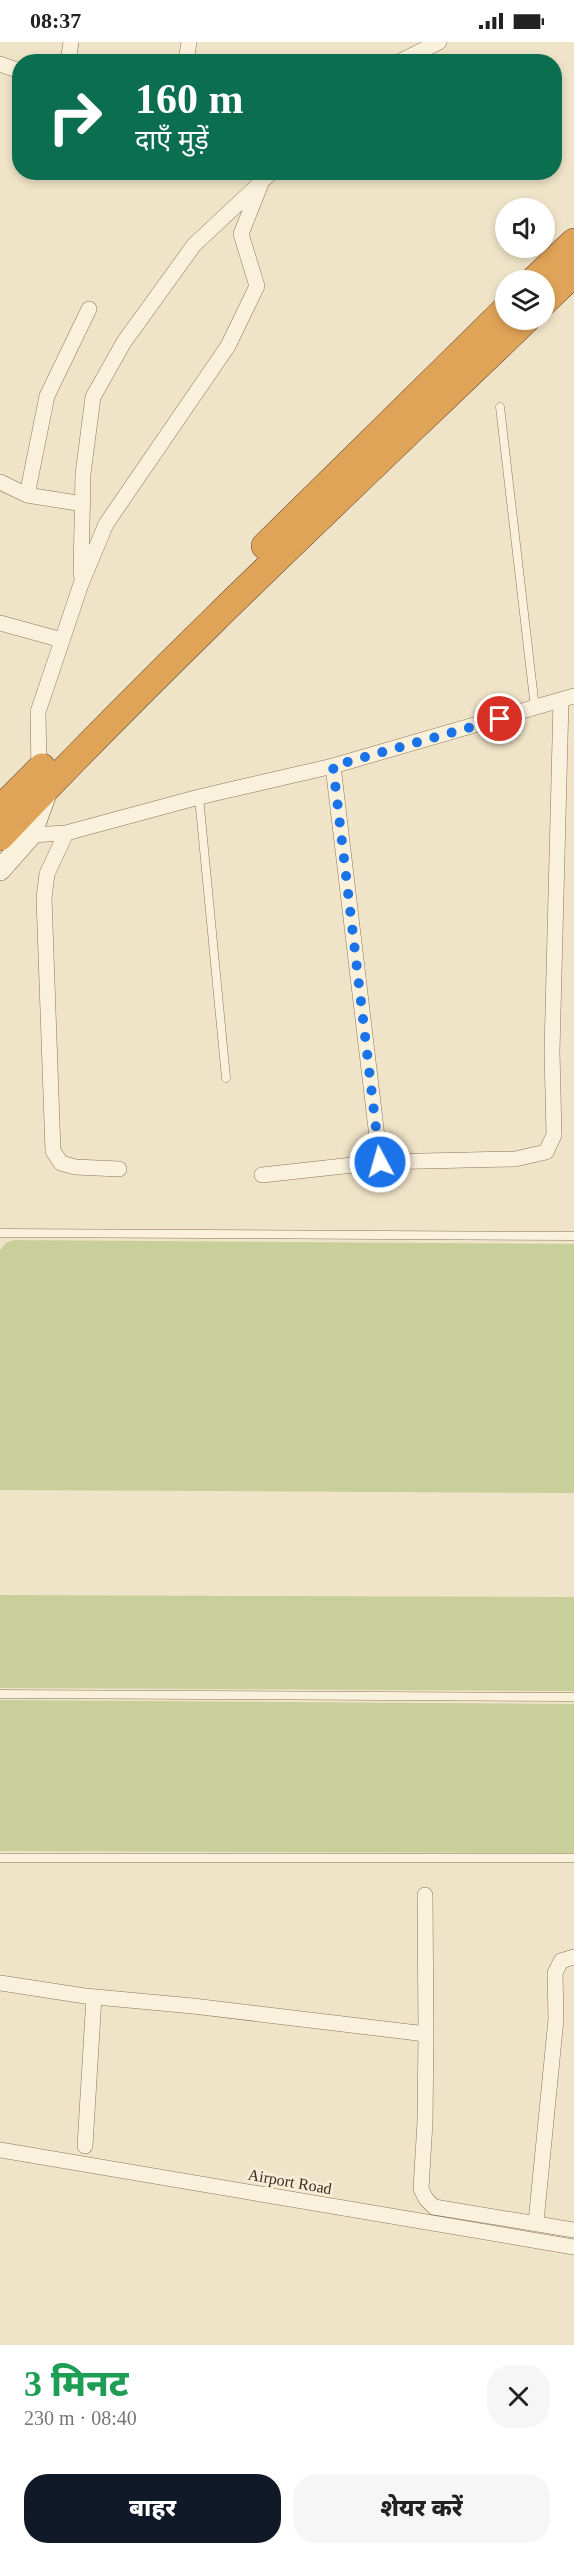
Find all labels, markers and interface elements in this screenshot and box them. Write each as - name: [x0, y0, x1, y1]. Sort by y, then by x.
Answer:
- text: 08:37: [30, 8, 81, 33]
- text: 160 m: [135, 76, 244, 122]
- icon: right: [36, 78, 114, 156]
- text: दाएँ मुड़ें: [135, 125, 209, 155]
- map controls: [495, 198, 555, 330]
- button: sound: [495, 198, 555, 258]
- button: layers: [495, 270, 555, 330]
- pin: [474, 693, 525, 744]
- icon: arrive: [483, 702, 516, 735]
- position arrow: [348, 1130, 412, 1194]
- street label: Airport Road: [246, 2166, 333, 2198]
- text: 3 मिनट: [24, 2364, 129, 2404]
- button: close: [487, 2365, 550, 2428]
- text: 230 m · 08:40: [24, 2407, 137, 2429]
- button: बाहर: [24, 2474, 281, 2543]
- button: शेयर करें: [293, 2474, 550, 2543]

